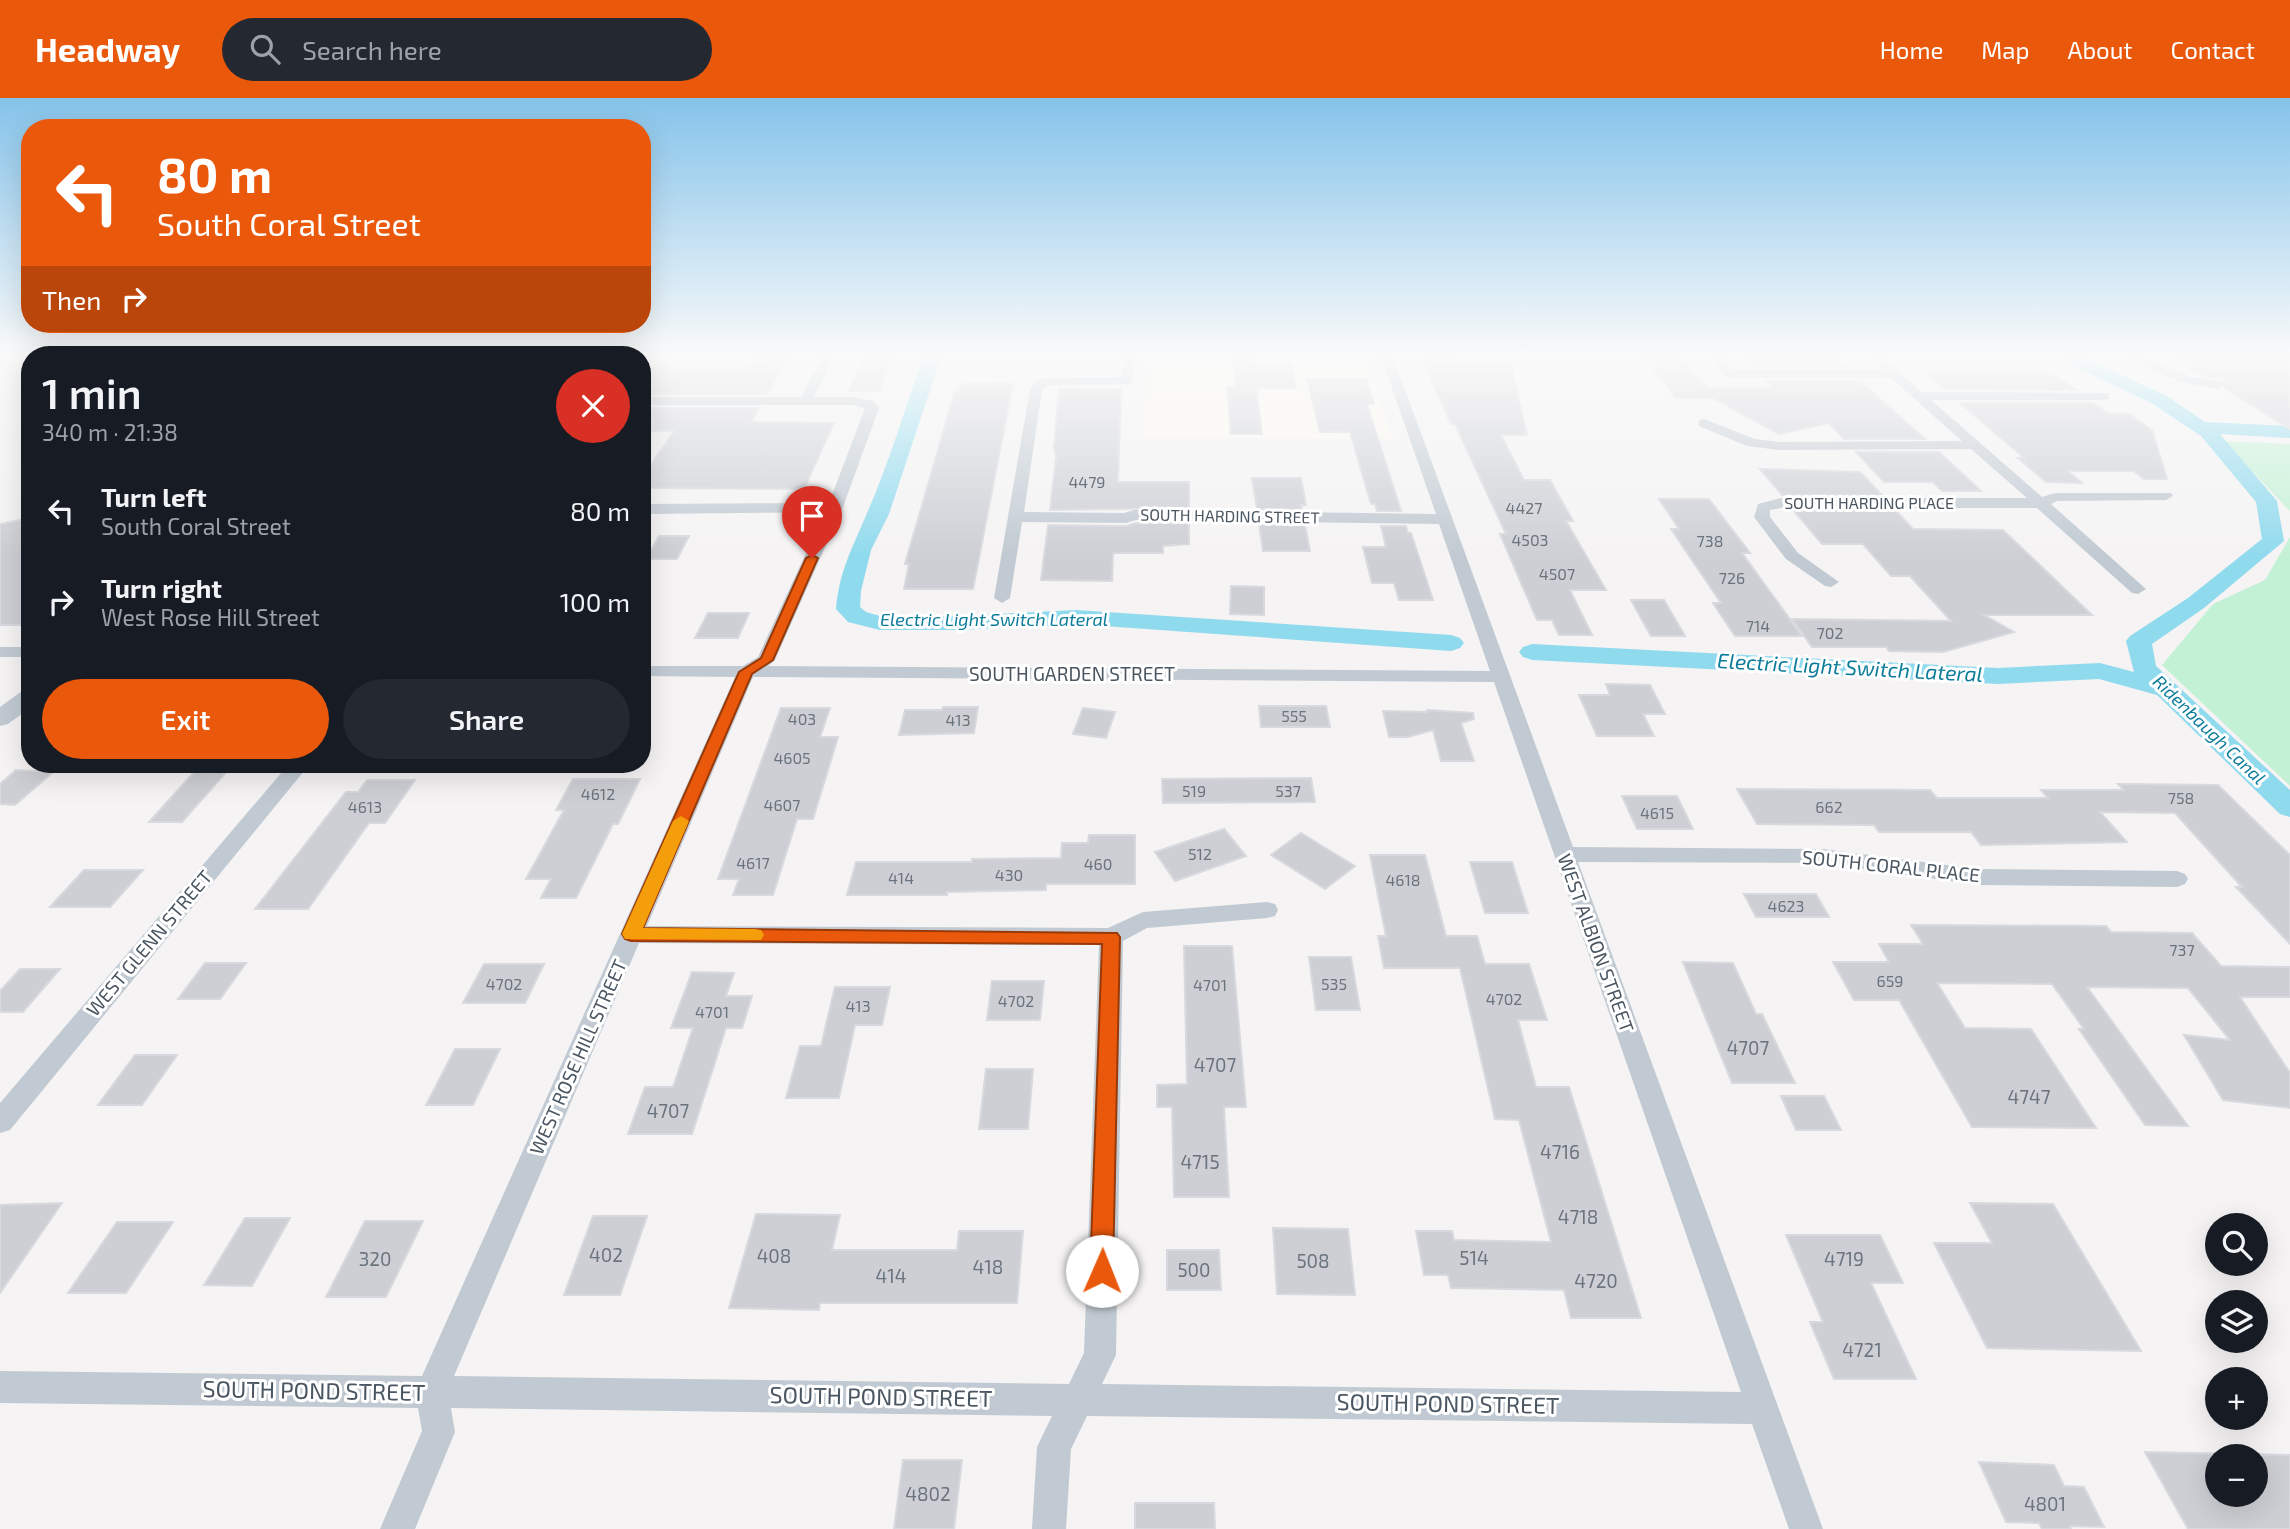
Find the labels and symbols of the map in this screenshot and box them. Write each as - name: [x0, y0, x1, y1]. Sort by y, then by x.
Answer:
- house number: 4479: [1068, 472, 1106, 491]
- pin: [782, 486, 842, 558]
- street label: SOUTH HARDING PLACE: [1784, 493, 1954, 512]
- house number: 4427: [1506, 498, 1542, 517]
- street label: SOUTH HARDING STREET: [1140, 504, 1320, 527]
- house number: 4503: [1512, 530, 1548, 549]
- house number: 738: [1697, 531, 1723, 550]
- house number: 4507: [1539, 564, 1575, 583]
- house number: 726: [1719, 568, 1745, 587]
- water label: Electric Light Switch Lateral: [880, 608, 1108, 630]
- house number: 714: [1746, 616, 1770, 635]
- house number: 702: [1817, 623, 1843, 642]
- water label: Electric Light Switch Lateral: [1717, 647, 1984, 686]
- street label: SOUTH GARDEN STREET: [969, 662, 1175, 685]
- water label: Ridenbaugh Canal: [2149, 670, 2271, 789]
- house number: 555: [1281, 706, 1307, 725]
- house number: 403: [788, 709, 816, 728]
- house number: 413: [945, 710, 971, 729]
- house number: 4605: [773, 748, 811, 767]
- house number: 519: [1182, 781, 1206, 800]
- house number: 537: [1275, 781, 1301, 800]
- house number: 4612: [581, 784, 615, 803]
- house number: 758: [2168, 788, 2194, 807]
- house number: 4607: [764, 795, 800, 814]
- house number: 4613: [348, 797, 382, 816]
- house number: 662: [1815, 797, 1843, 816]
- house number: 4615: [1640, 803, 1674, 822]
- house number: 512: [1188, 844, 1212, 863]
- street label: SOUTH CORAL PLACE: [1801, 845, 1981, 886]
- street label: WEST ALBION STREET: [1553, 851, 1639, 1035]
- house number: 4617: [736, 853, 770, 872]
- house number: 460: [1084, 854, 1112, 873]
- street label: WEST GLENN STREET: [81, 865, 216, 1020]
- house number: 430: [995, 865, 1023, 884]
- house number: 414: [888, 868, 914, 887]
- house number: 4618: [1385, 870, 1421, 889]
- house number: 4623: [1768, 896, 1804, 915]
- house number: 737: [2169, 940, 2195, 959]
- street label: WEST ROSE HILL STREET: [524, 956, 631, 1158]
- house number: 659: [1877, 971, 1903, 990]
- house number: 4702: [486, 974, 522, 993]
- house number: 535: [1321, 974, 1347, 993]
- house number: 4701: [1193, 975, 1227, 994]
- house number: 4702: [1486, 989, 1522, 1008]
- house number: 4702: [998, 991, 1034, 1010]
- house number: 413: [845, 996, 871, 1015]
- house number: 4701: [695, 1002, 729, 1021]
- house number: 4707: [1727, 1036, 1770, 1059]
- house number: 4707: [1194, 1053, 1237, 1076]
- house number: 4747: [2008, 1085, 2051, 1108]
- house number: 4707: [647, 1099, 690, 1122]
- house number: 4716: [1540, 1140, 1580, 1163]
- house number: 4715: [1180, 1150, 1220, 1173]
- house number: 4718: [1558, 1205, 1598, 1228]
- position arrow: [1065, 1234, 1139, 1308]
- house number: 402: [589, 1243, 623, 1266]
- house number: 408: [757, 1244, 791, 1267]
- house number: 514: [1459, 1246, 1489, 1269]
- house number: 320: [359, 1247, 391, 1270]
- house number: 4719: [1824, 1247, 1864, 1270]
- house number: 508: [1296, 1249, 1330, 1272]
- house number: 418: [973, 1255, 1003, 1278]
- house number: 500: [1177, 1258, 1211, 1281]
- house number: 414: [876, 1264, 906, 1287]
- house number: 4720: [1574, 1269, 1618, 1292]
- house number: 4721: [1842, 1338, 1882, 1361]
- street label: SOUTH POND STREET: [202, 1374, 426, 1406]
- street label: SOUTH POND STREET: [769, 1380, 993, 1412]
- street label: SOUTH POND STREET: [1336, 1387, 1560, 1419]
- house number: 4802: [905, 1482, 951, 1505]
- house number: 4801: [2024, 1492, 2066, 1515]

